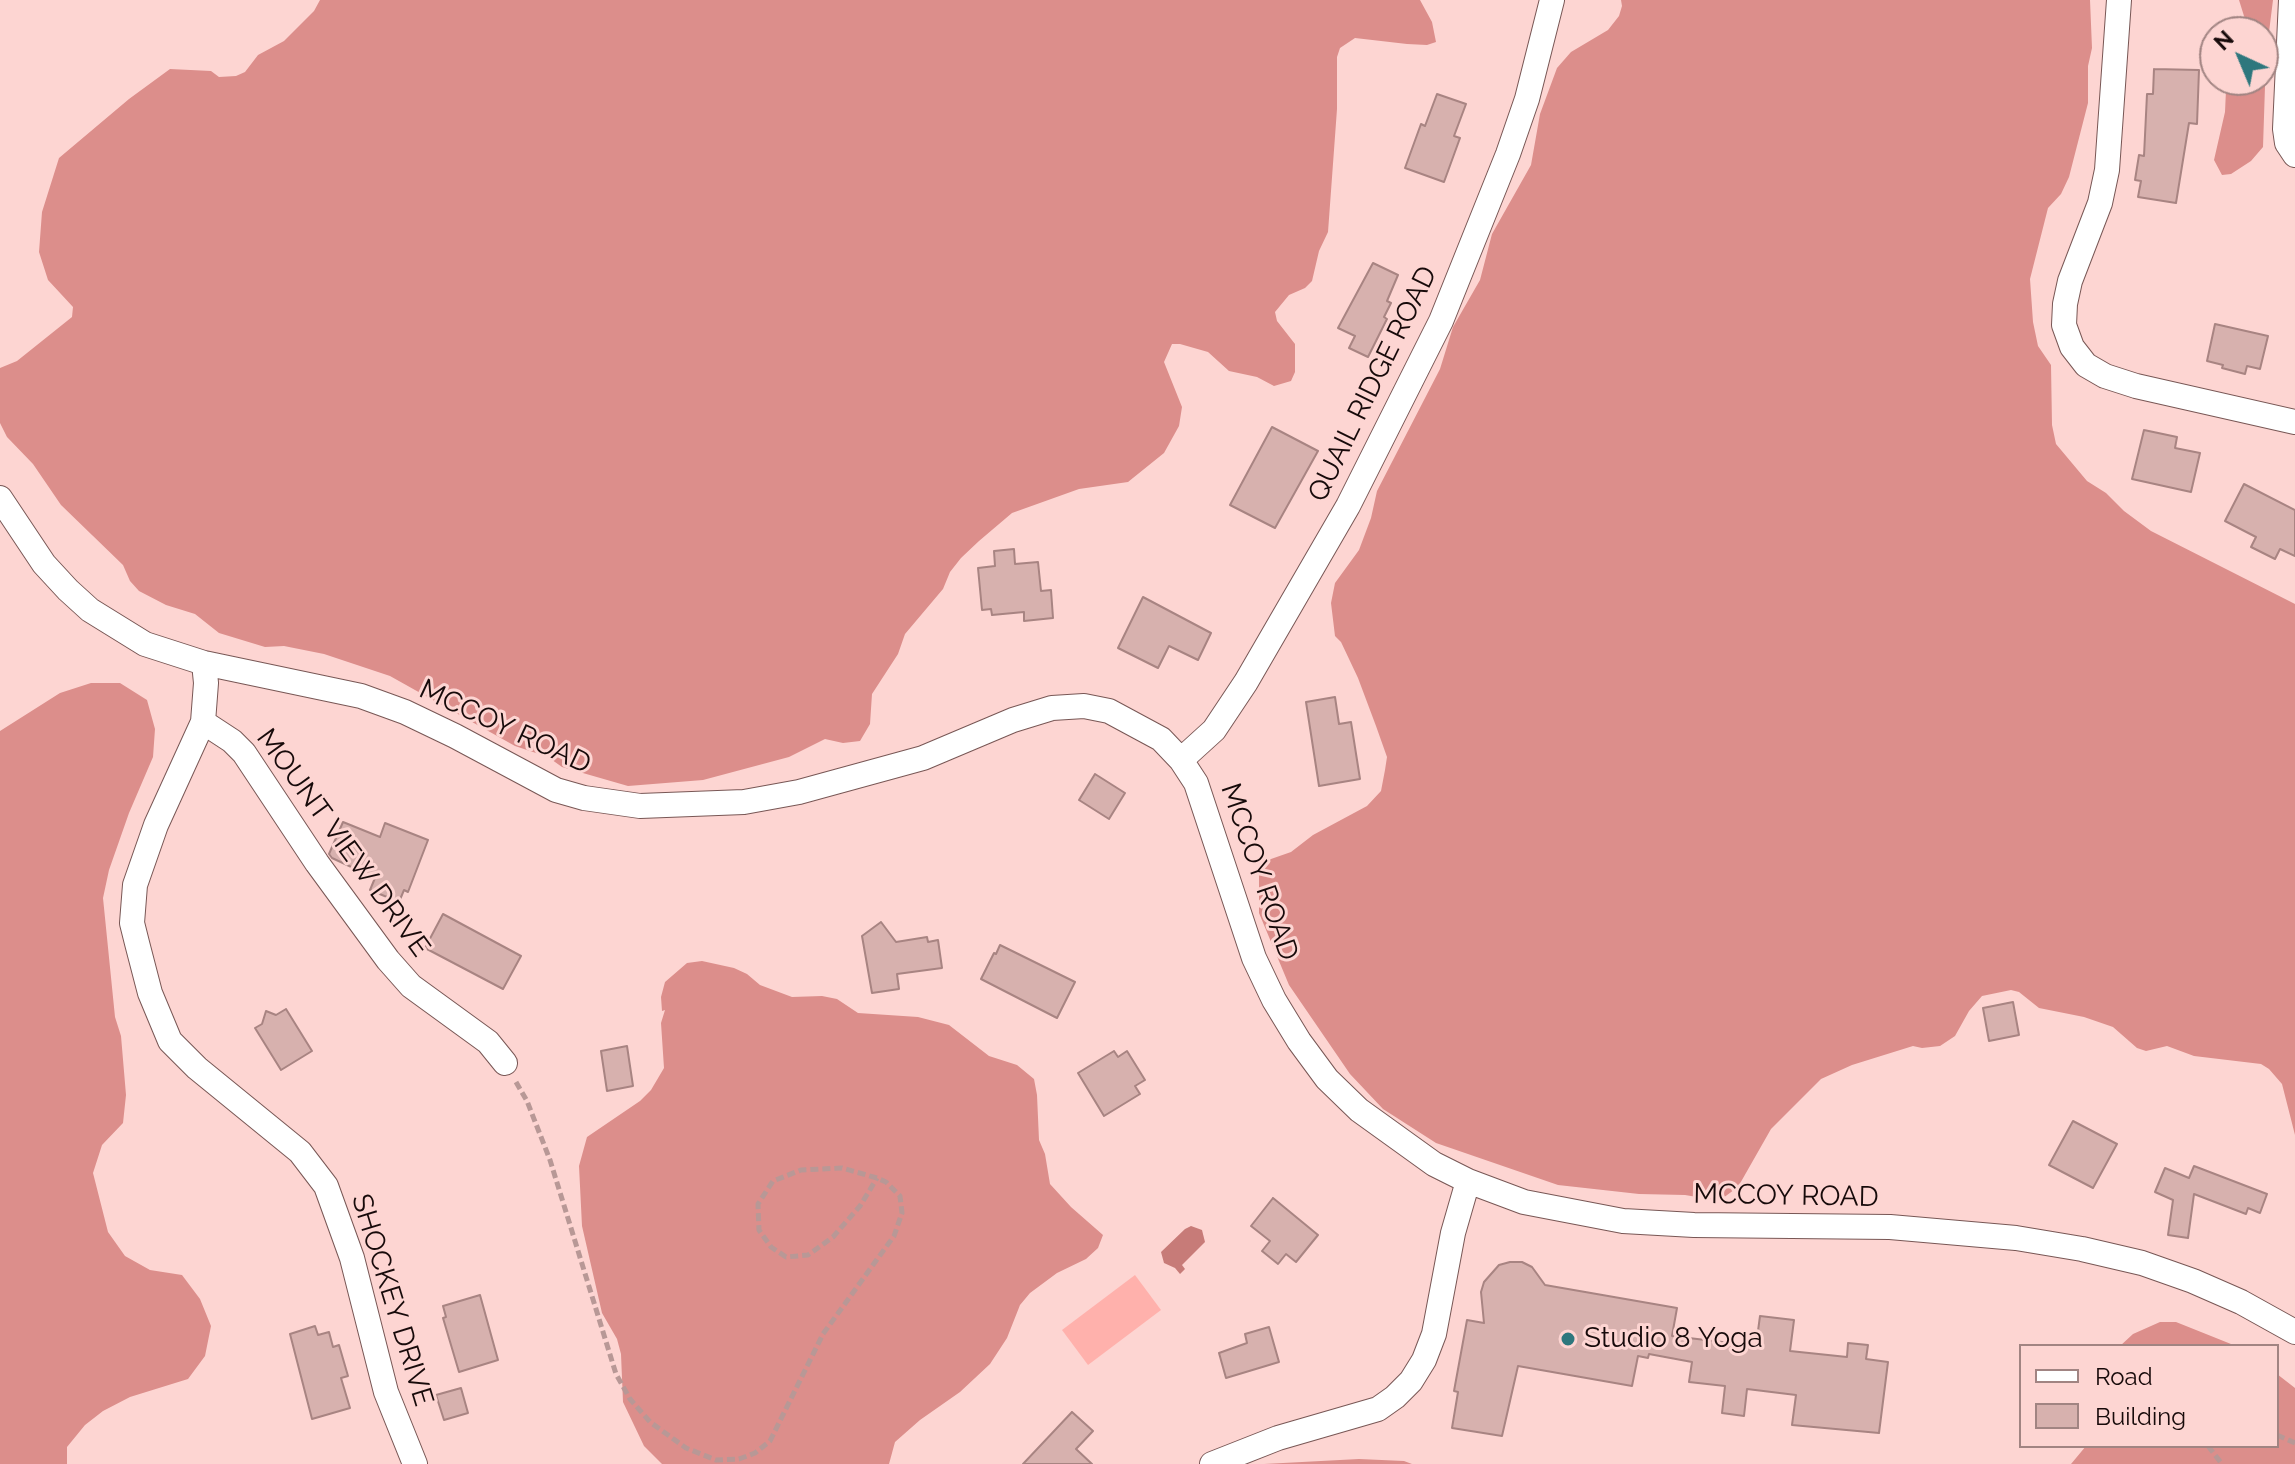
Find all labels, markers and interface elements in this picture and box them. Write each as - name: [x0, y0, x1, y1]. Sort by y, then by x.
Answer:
- north arrow: [2199, 16, 2279, 96]
- text: N: [2209, 25, 2239, 55]
- street label: QUAIL RIDGE ROAD: [1301, 261, 1445, 507]
- street label: MCCOY ROAD: [414, 673, 596, 781]
- street label: MOUNT VIEW DRIVE: [249, 723, 437, 963]
- street label: MCCOY ROAD: [1213, 779, 1305, 965]
- street label: MCCOY ROAD: [1693, 1178, 1879, 1214]
- street label: SHOCKEY DRIVE: [344, 1190, 440, 1410]
- place label: Studio 8 Yoga: [1584, 1322, 1763, 1356]
- marker: Studio 8 Yoga: [1559, 1330, 1577, 1348]
- legend: [2019, 1344, 2279, 1448]
- text: Road: [2095, 1362, 2153, 1391]
- text: Building: [2095, 1402, 2186, 1431]

